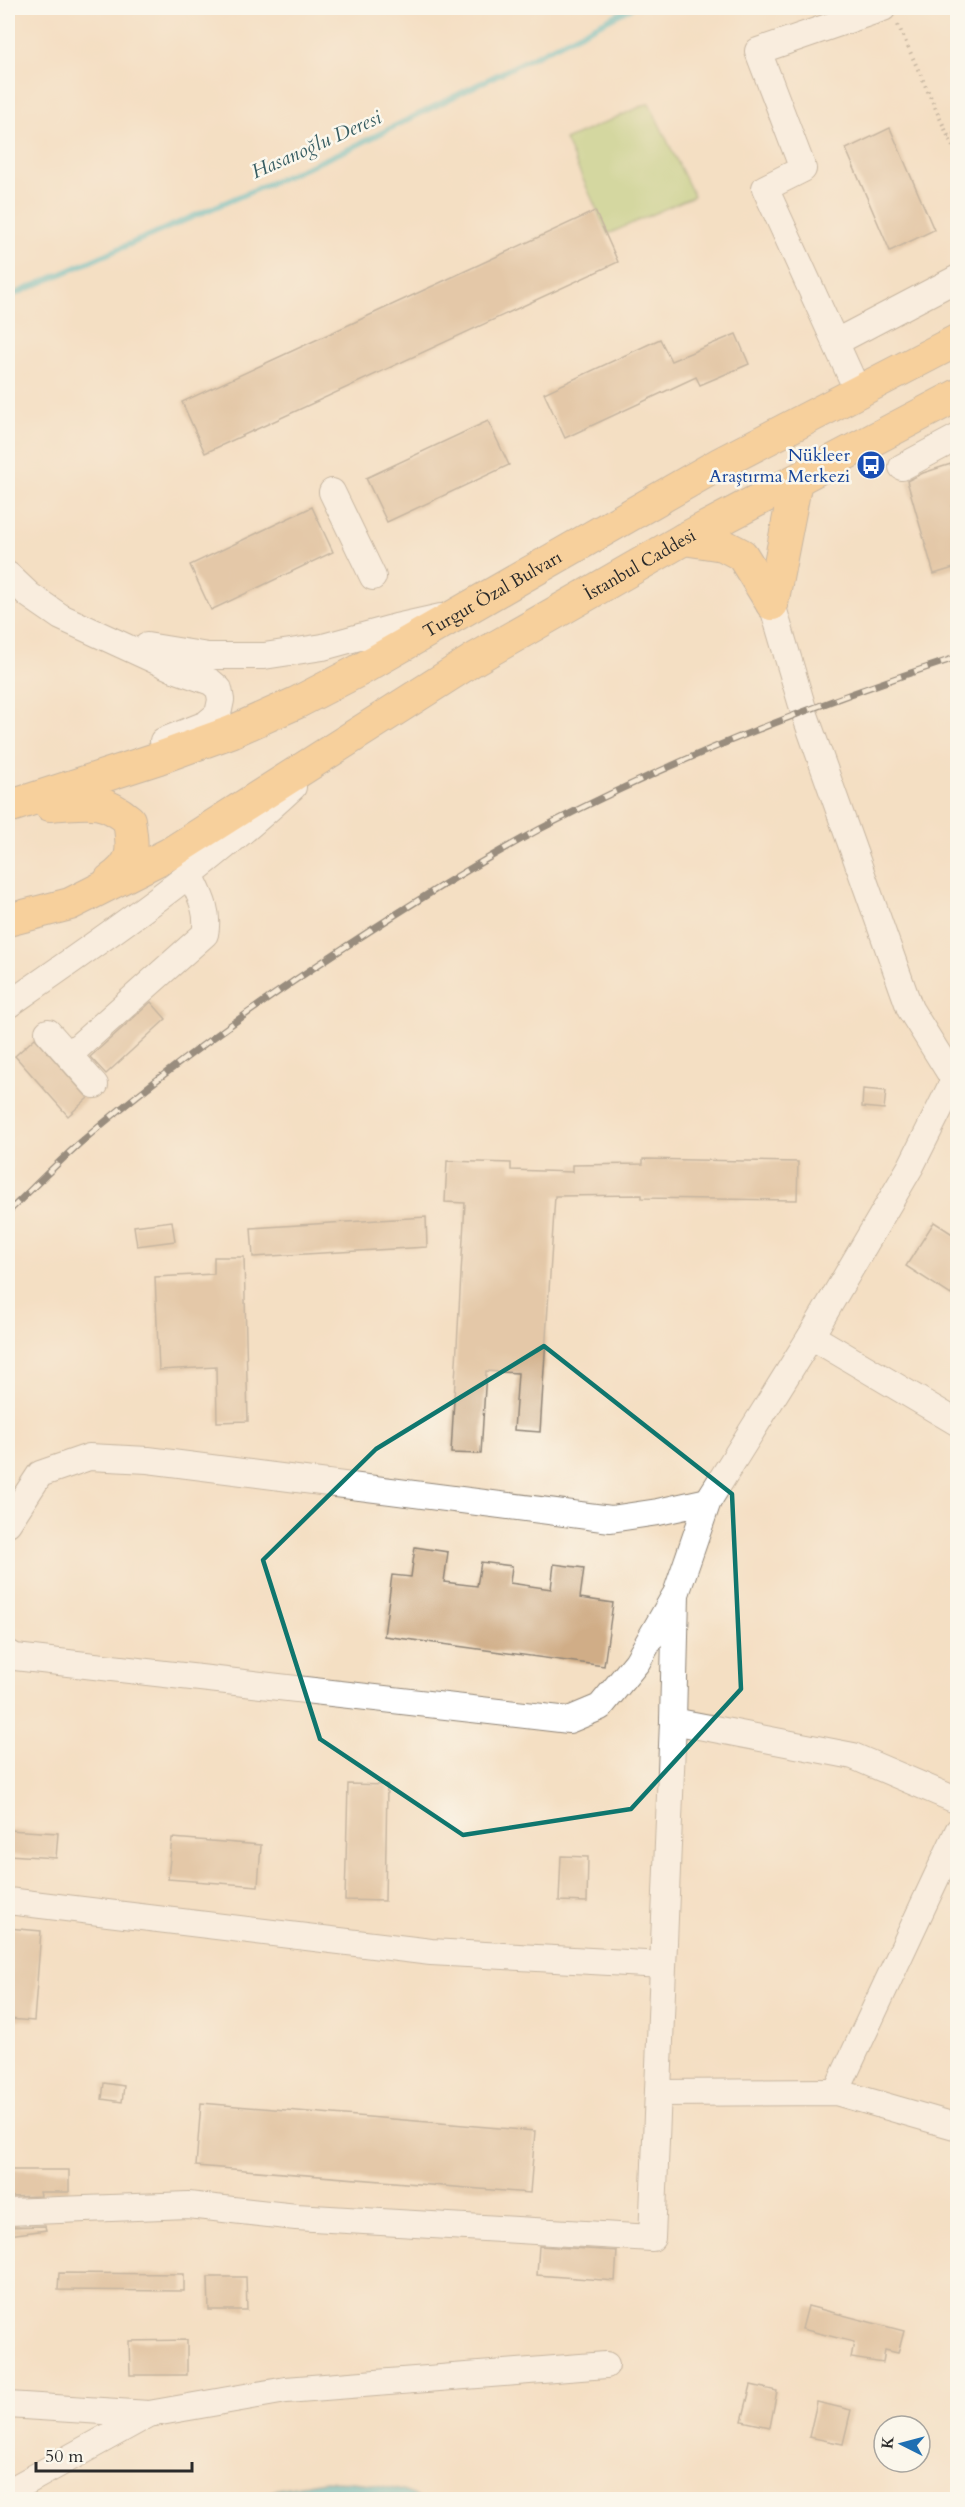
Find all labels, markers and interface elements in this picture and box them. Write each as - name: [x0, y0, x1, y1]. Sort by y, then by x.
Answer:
- water label: Hasanoğlu Deresi: [247, 103, 386, 185]
- place label: Nükleer Araştırma Merkezi: [709, 443, 850, 489]
- bus stop icon: Nükleer Araştırma Merkezi: [855, 449, 887, 481]
- street label: İstanbul Caddesi: [580, 523, 700, 607]
- street label: Turgut Özal Bulvarı: [419, 545, 567, 644]
- north arrow: [872, 2414, 932, 2474]
- scale bar: [36, 2435, 192, 2473]
- text: K: [876, 2435, 900, 2450]
- text: 50 m: [45, 2444, 84, 2469]

